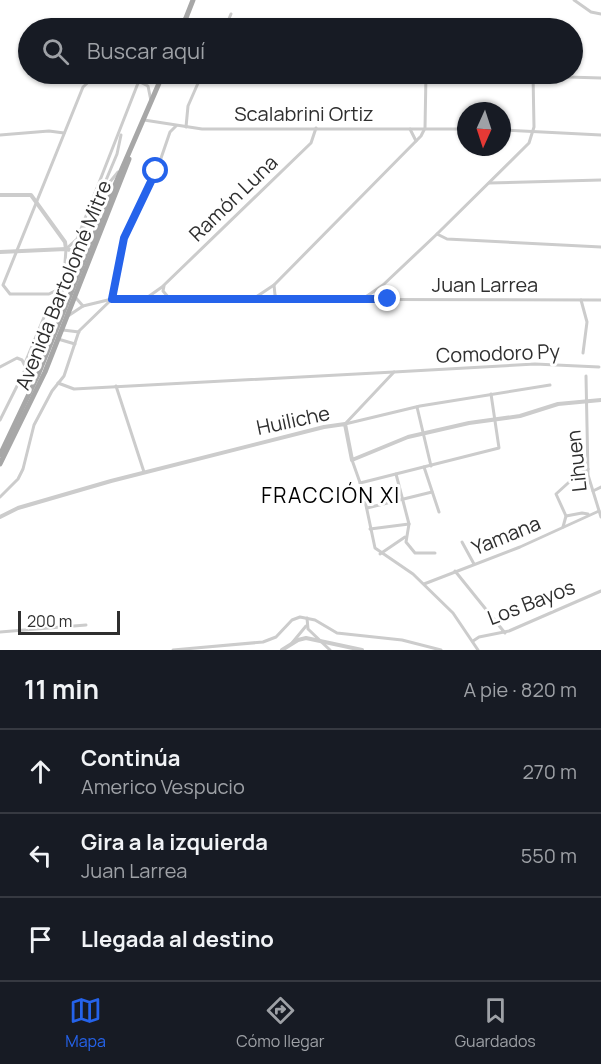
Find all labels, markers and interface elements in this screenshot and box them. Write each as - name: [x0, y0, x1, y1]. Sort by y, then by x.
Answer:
- search box: [18, 18, 583, 84]
- icon: search: [39, 35, 72, 68]
- text: Buscar aquí: [87, 36, 205, 66]
- street label: Scalabrini Ortiz: [234, 100, 374, 127]
- north arrow: [457, 102, 511, 156]
- street label: Ramón Luna: [183, 149, 283, 247]
- route start: [142, 157, 168, 183]
- street label: Avenida Bartolomé Mitre: [9, 176, 117, 394]
- street label: Juan Larrea: [432, 271, 538, 298]
- route end: [374, 285, 400, 311]
- street label: Comodoro Py: [436, 337, 561, 369]
- street label: Huiliche: [254, 399, 332, 441]
- street label: Lihuen: [559, 429, 593, 493]
- district label: FRACCIÓN XI: [261, 481, 401, 509]
- street label: Yamana: [468, 509, 544, 561]
- street label: Los Bayos: [483, 573, 579, 631]
- scale bar: [18, 608, 120, 636]
- text: 200 m: [27, 610, 72, 632]
- text: 11 min: [24, 671, 99, 707]
- text: A pie · 820 m: [463, 676, 577, 703]
- text: Continúa: [81, 743, 181, 773]
- icon: ahead: [24, 755, 57, 788]
- text: 270 m: [522, 758, 577, 785]
- text: Americo Vespucio: [81, 773, 245, 800]
- text: Gira a la izquierda: [81, 827, 268, 857]
- icon: left: [24, 839, 57, 872]
- text: 550 m: [521, 842, 577, 869]
- text: Juan Larrea: [81, 857, 187, 884]
- icon: arrive: [24, 923, 57, 956]
- text: Llegada al destino: [81, 924, 274, 954]
- tab: Mapa: [65, 994, 106, 1052]
- tab: Cómo llegar: [236, 994, 324, 1052]
- tab: Guardados: [455, 994, 536, 1052]

